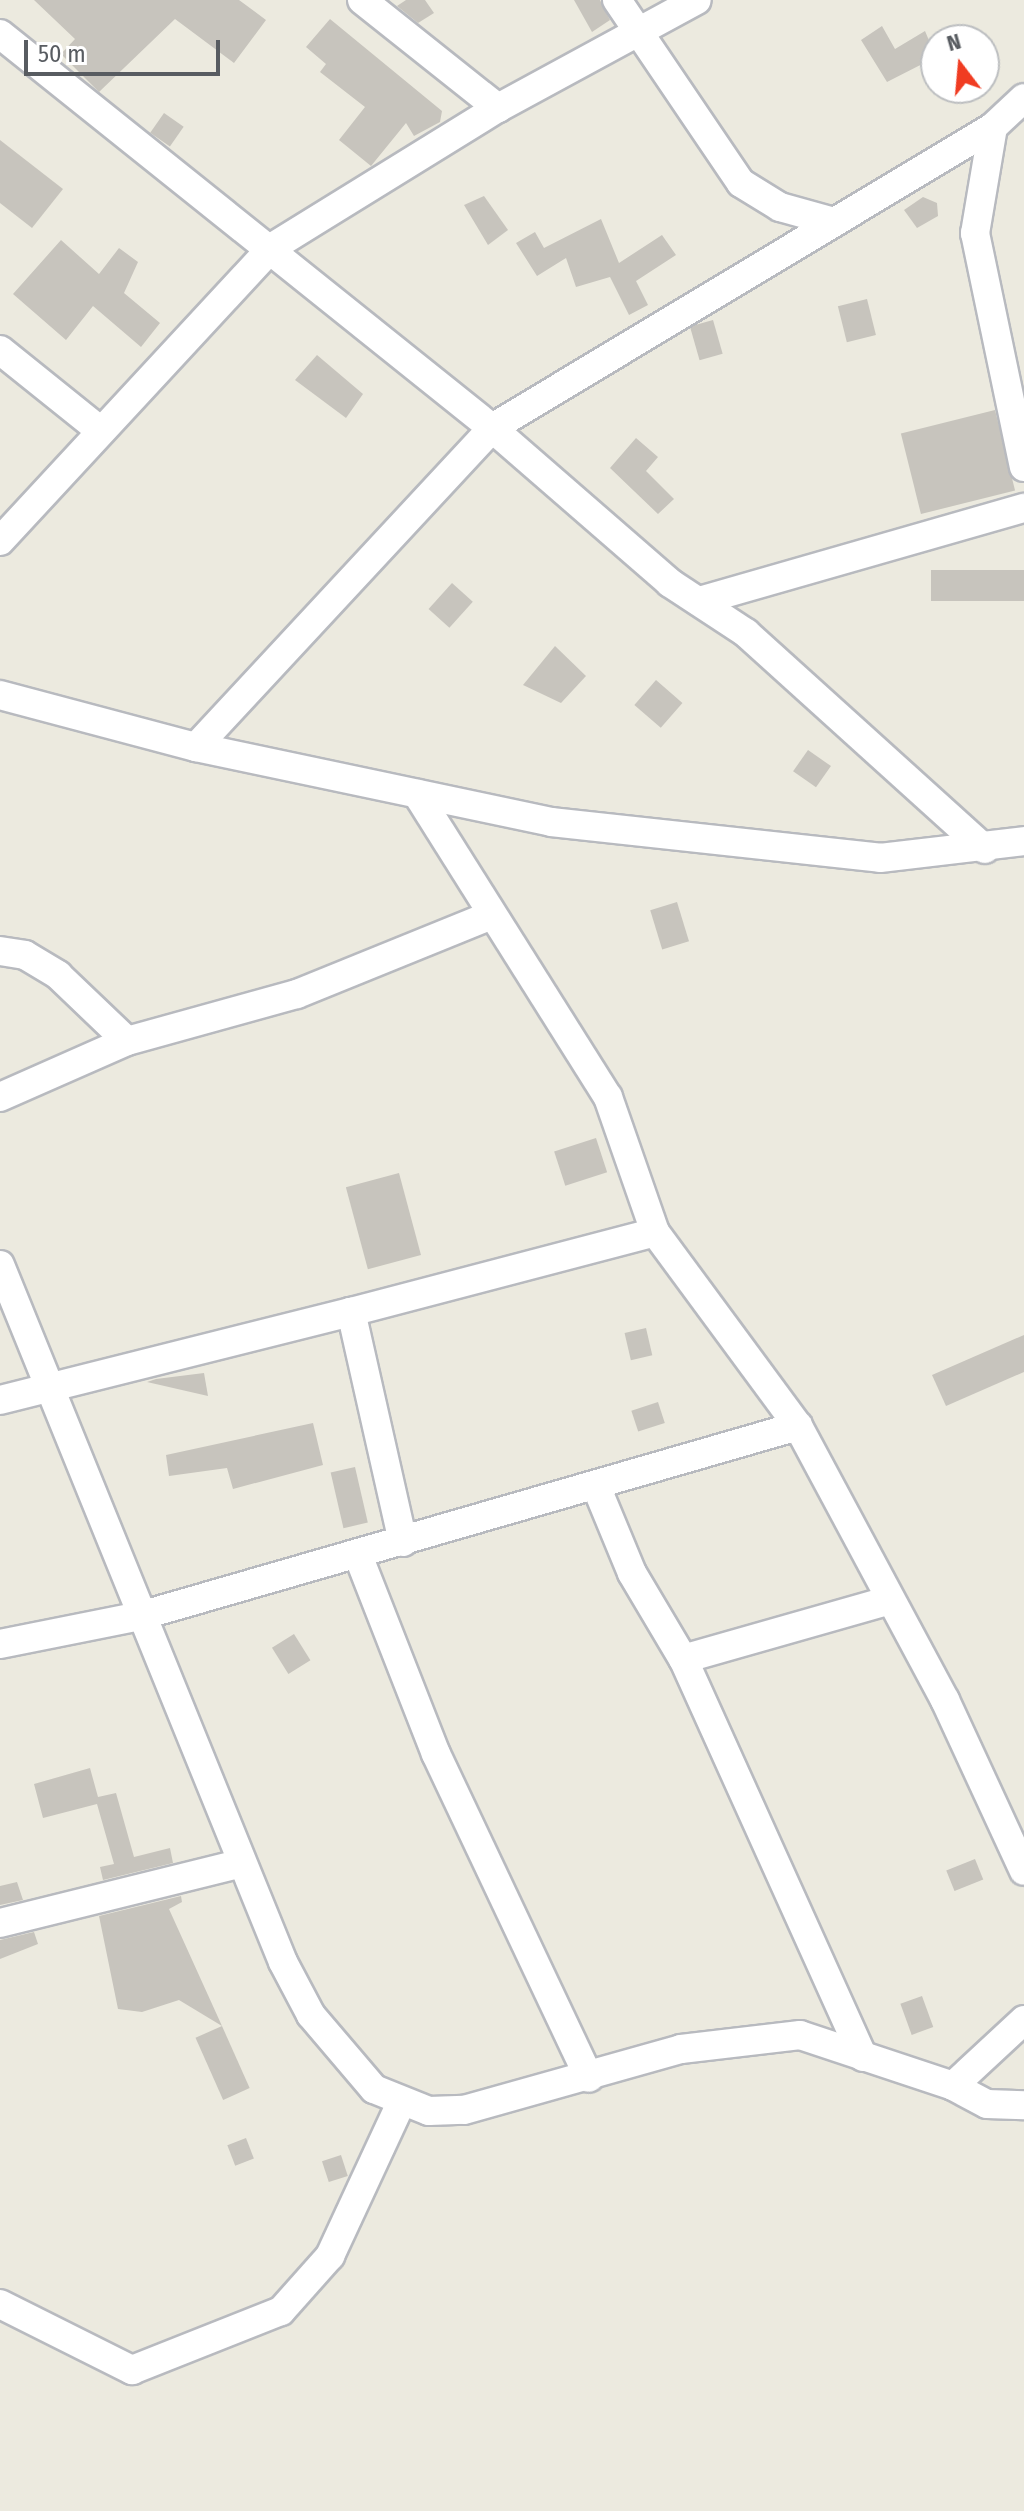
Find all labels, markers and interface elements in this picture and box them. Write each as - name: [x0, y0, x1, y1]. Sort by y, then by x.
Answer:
- scale bar: [28, 24, 224, 74]
- north arrow: [920, 24, 1000, 104]
- text: N: [944, 28, 964, 57]
- text: 50 m: [38, 40, 86, 68]

